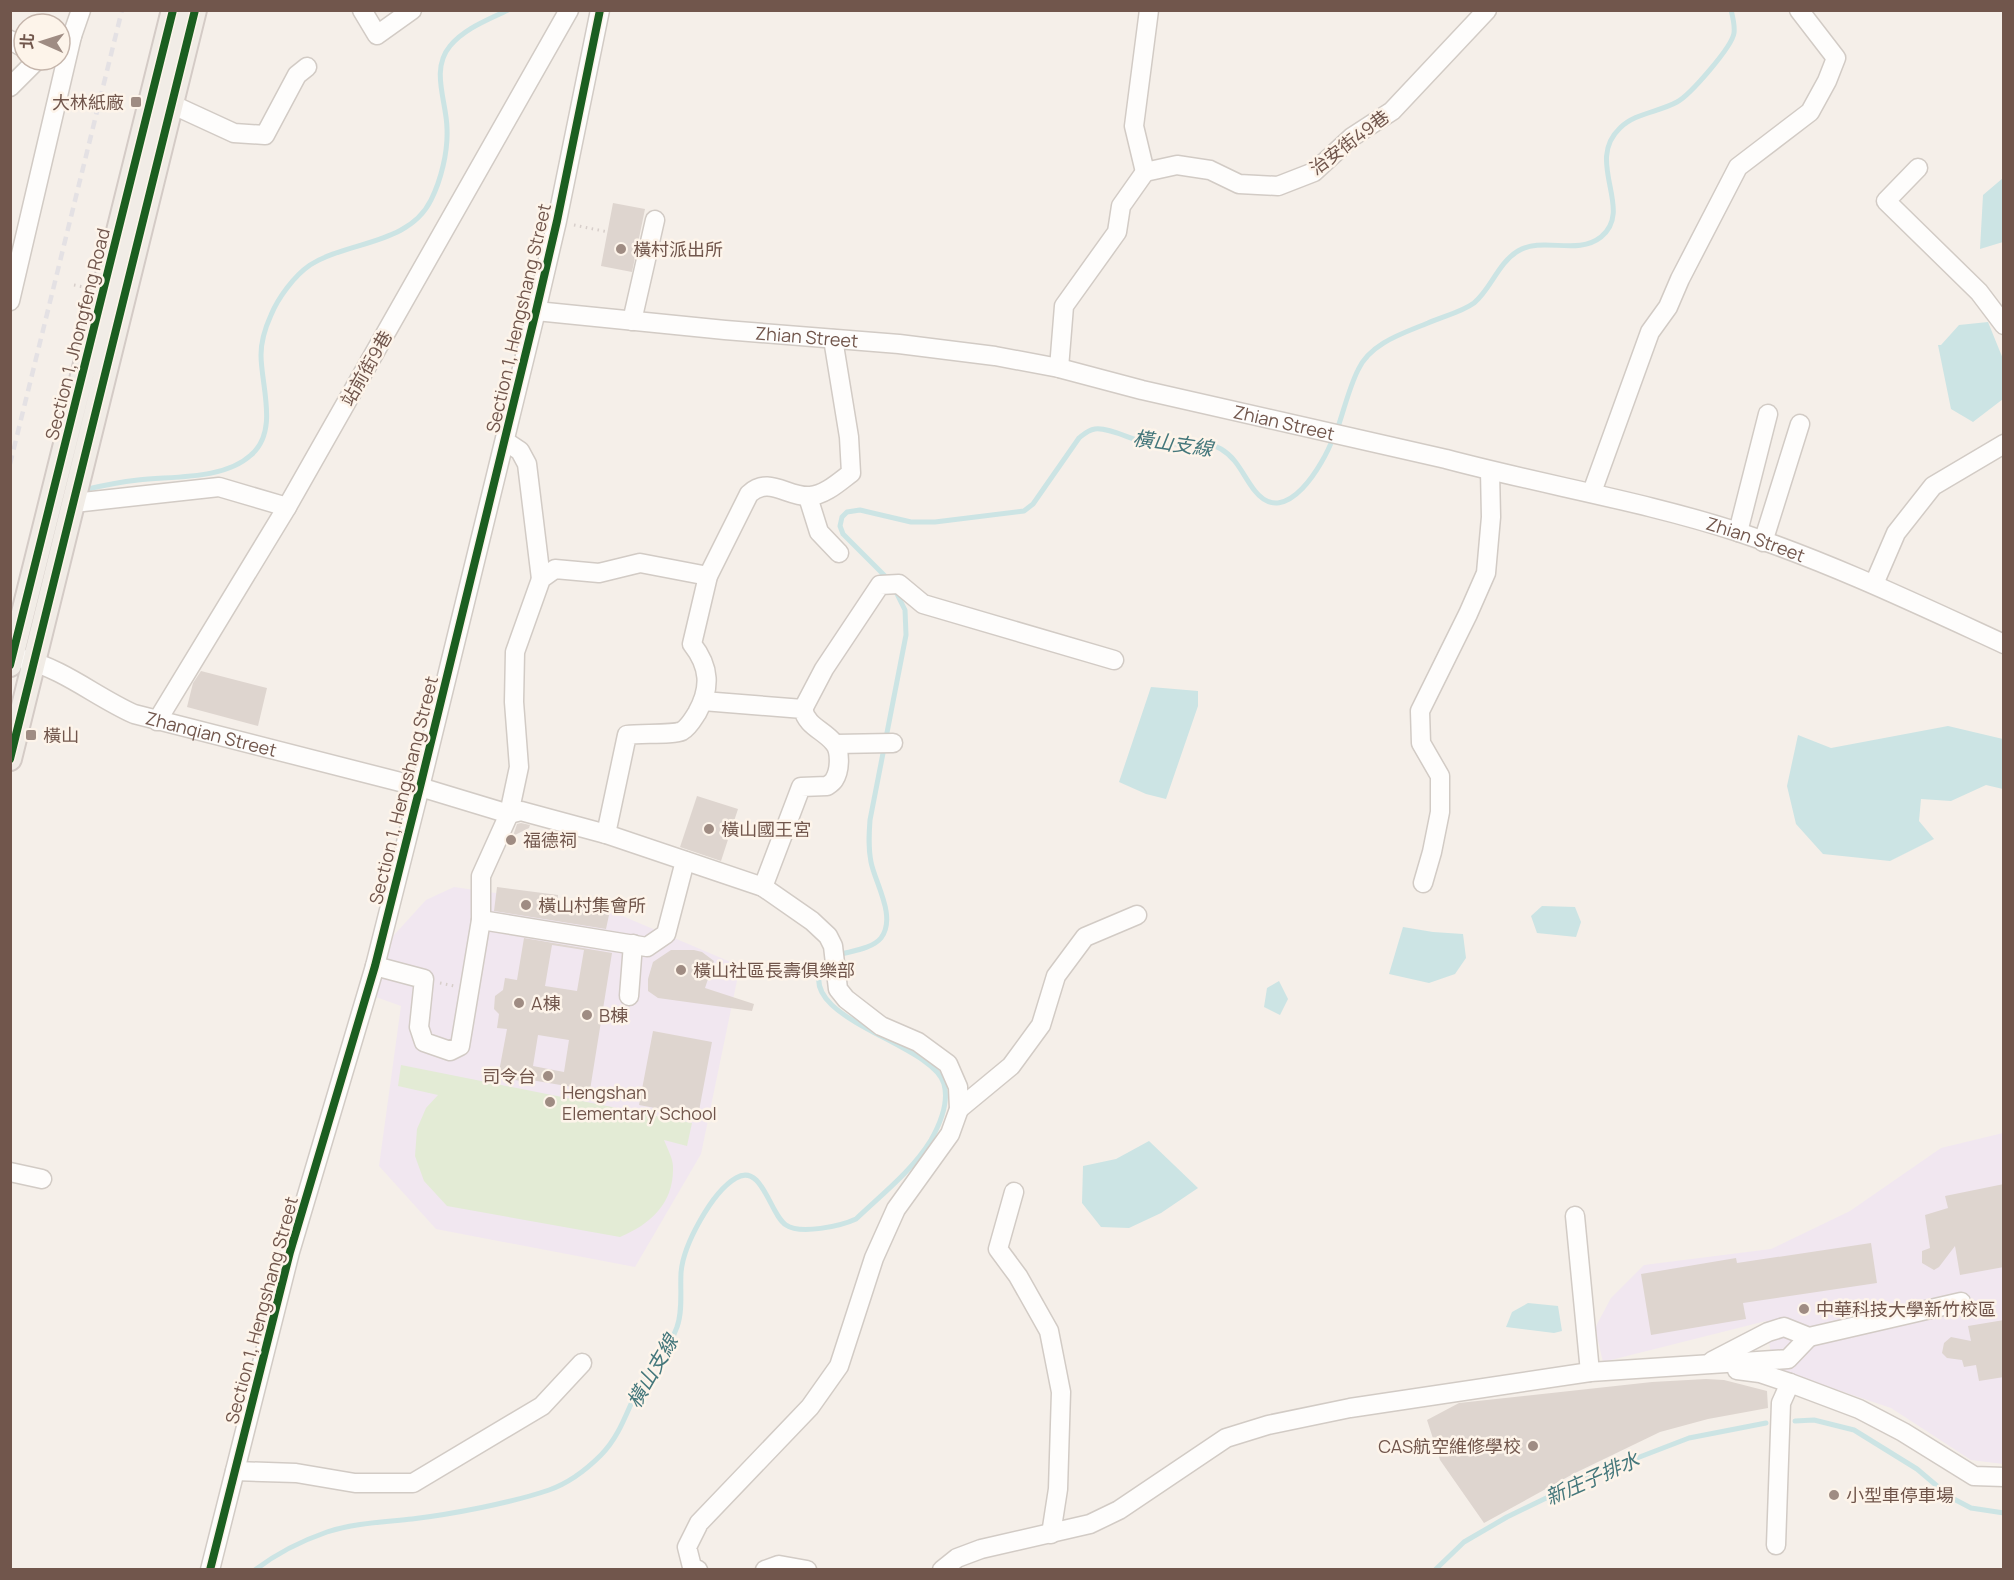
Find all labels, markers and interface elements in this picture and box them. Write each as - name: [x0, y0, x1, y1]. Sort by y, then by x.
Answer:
- north arrow: [12, 12, 72, 72]
- text: 北: [16, 33, 38, 50]
- place label: 大林紙廠: [52, 90, 124, 114]
- marker: 大林紙廠: [129, 95, 143, 109]
- street label: 治安街49巷: [1304, 104, 1394, 180]
- street label: Section 1, Hengshang Street: [480, 201, 556, 435]
- street label: Section 1, Jhongfeng Road: [39, 226, 115, 442]
- place label: 橫村派出所: [633, 237, 723, 261]
- marker: 橫村派出所: [614, 242, 628, 256]
- street label: Zhian Street: [754, 320, 859, 353]
- street label: 站前街9巷: [335, 326, 397, 410]
- street label: Zhian Street: [1231, 399, 1337, 445]
- water label: 橫山支線: [1132, 424, 1216, 462]
- street label: Zhian Street: [1703, 511, 1809, 567]
- street label: Section 1, Hengshang Street: [363, 673, 443, 907]
- street label: Zhanqian Street: [143, 705, 279, 762]
- place label: 橫山: [43, 723, 79, 747]
- marker: 橫山: [24, 728, 38, 742]
- place label: 橫山國王宮: [721, 817, 811, 841]
- marker: 橫山國王宮: [702, 822, 716, 836]
- place label: 福德祠: [523, 828, 577, 852]
- marker: 福德祠: [504, 833, 518, 847]
- place label: 橫山村集會所: [538, 893, 646, 917]
- marker: 橫山村集會所: [519, 898, 533, 912]
- place label: 橫山社區長壽俱樂部: [693, 958, 855, 982]
- marker: 橫山社區長壽俱樂部: [674, 963, 688, 977]
- place label: A棟: [531, 991, 560, 1015]
- marker: A棟: [512, 996, 526, 1010]
- place label: B棟: [599, 1003, 628, 1027]
- marker: B棟: [580, 1008, 594, 1022]
- place label: 司令台: [482, 1064, 536, 1088]
- marker: 司令台: [541, 1069, 555, 1083]
- place label: Hengshan Elementary School: [562, 1080, 717, 1125]
- marker: Hengshan Elementary School: [543, 1095, 557, 1109]
- street label: Section 1, Hengshang Street: [219, 1194, 303, 1426]
- place label: 中華科技大學新竹校區: [1816, 1297, 1996, 1321]
- marker: 中華科技大學新竹校區: [1797, 1302, 1811, 1316]
- water label: 橫山支線: [620, 1328, 685, 1412]
- place label: CAS航空維修學校: [1378, 1434, 1521, 1458]
- marker: CAS航空維修學校: [1526, 1439, 1540, 1453]
- water label: 新庄子排水: [1541, 1445, 1644, 1511]
- place label: 小型車停車場: [1846, 1483, 1954, 1507]
- marker: 小型車停車場: [1827, 1488, 1841, 1502]

